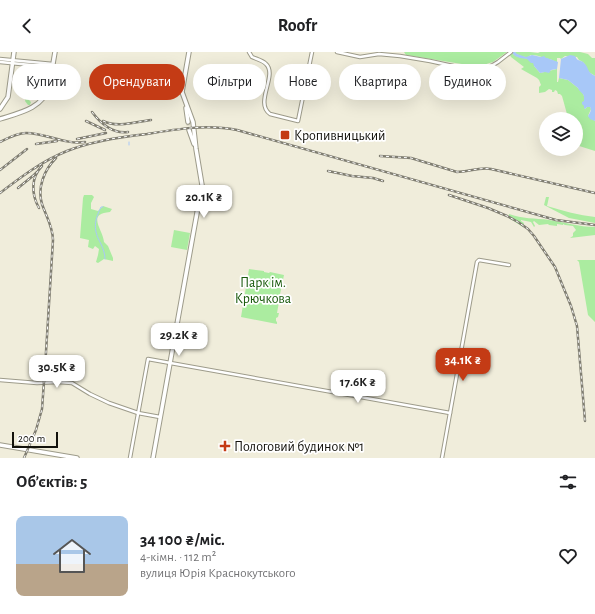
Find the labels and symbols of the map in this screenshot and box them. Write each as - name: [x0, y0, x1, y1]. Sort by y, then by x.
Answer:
- marker: Кропивницький: [279, 129, 291, 141]
- place label: Кропивницький: [294, 129, 386, 143]
- pin: 20.1K ₴: [167, 185, 241, 219]
- park label: Парк ім. Крючкова: [235, 276, 292, 306]
- pin: 29.2K ₴: [142, 323, 216, 357]
- pin: 34.1K ₴: [426, 348, 500, 382]
- pin: 30.5K ₴: [20, 355, 94, 389]
- pin: 17.6K ₴: [321, 370, 395, 404]
- scale bar: [12, 430, 58, 449]
- marker: Пологовий будинок №1: [219, 440, 231, 452]
- place label: Пологовий будинок №1: [234, 440, 364, 454]

